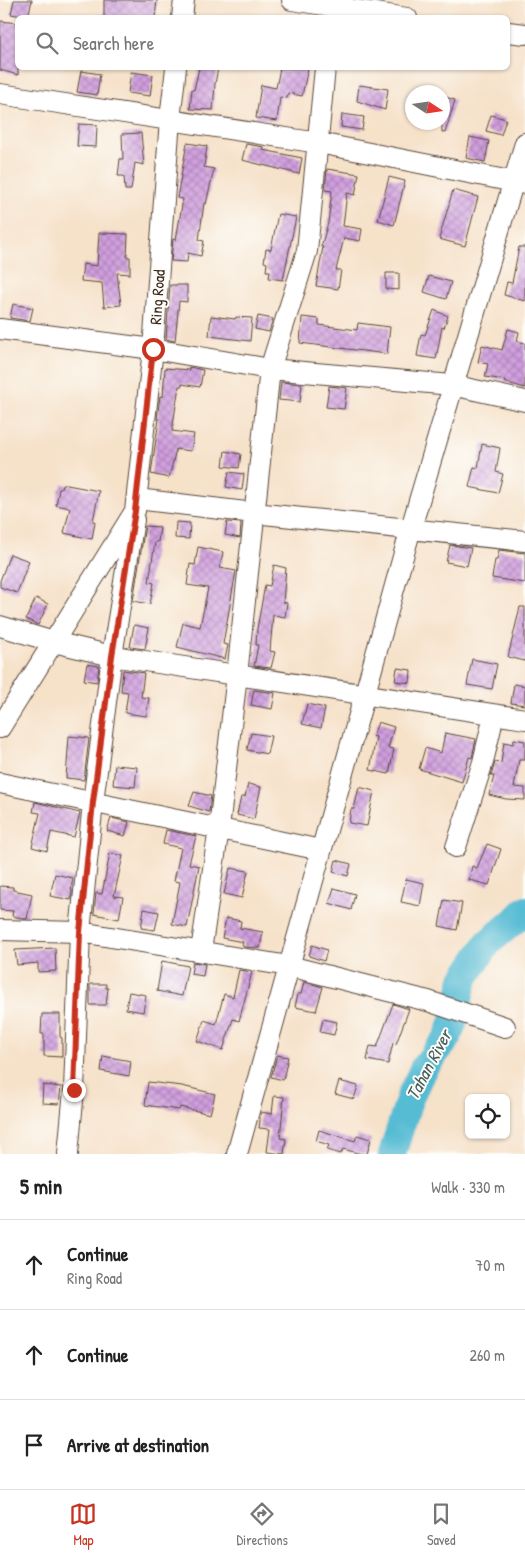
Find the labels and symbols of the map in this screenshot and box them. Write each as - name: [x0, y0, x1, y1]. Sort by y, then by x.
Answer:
- north arrow: [405, 85, 450, 130]
- street label: Ring Road: [144, 269, 170, 325]
- route start: [142, 338, 165, 361]
- water label: Tahan River: [400, 1024, 458, 1104]
- route end: [63, 1079, 86, 1102]

